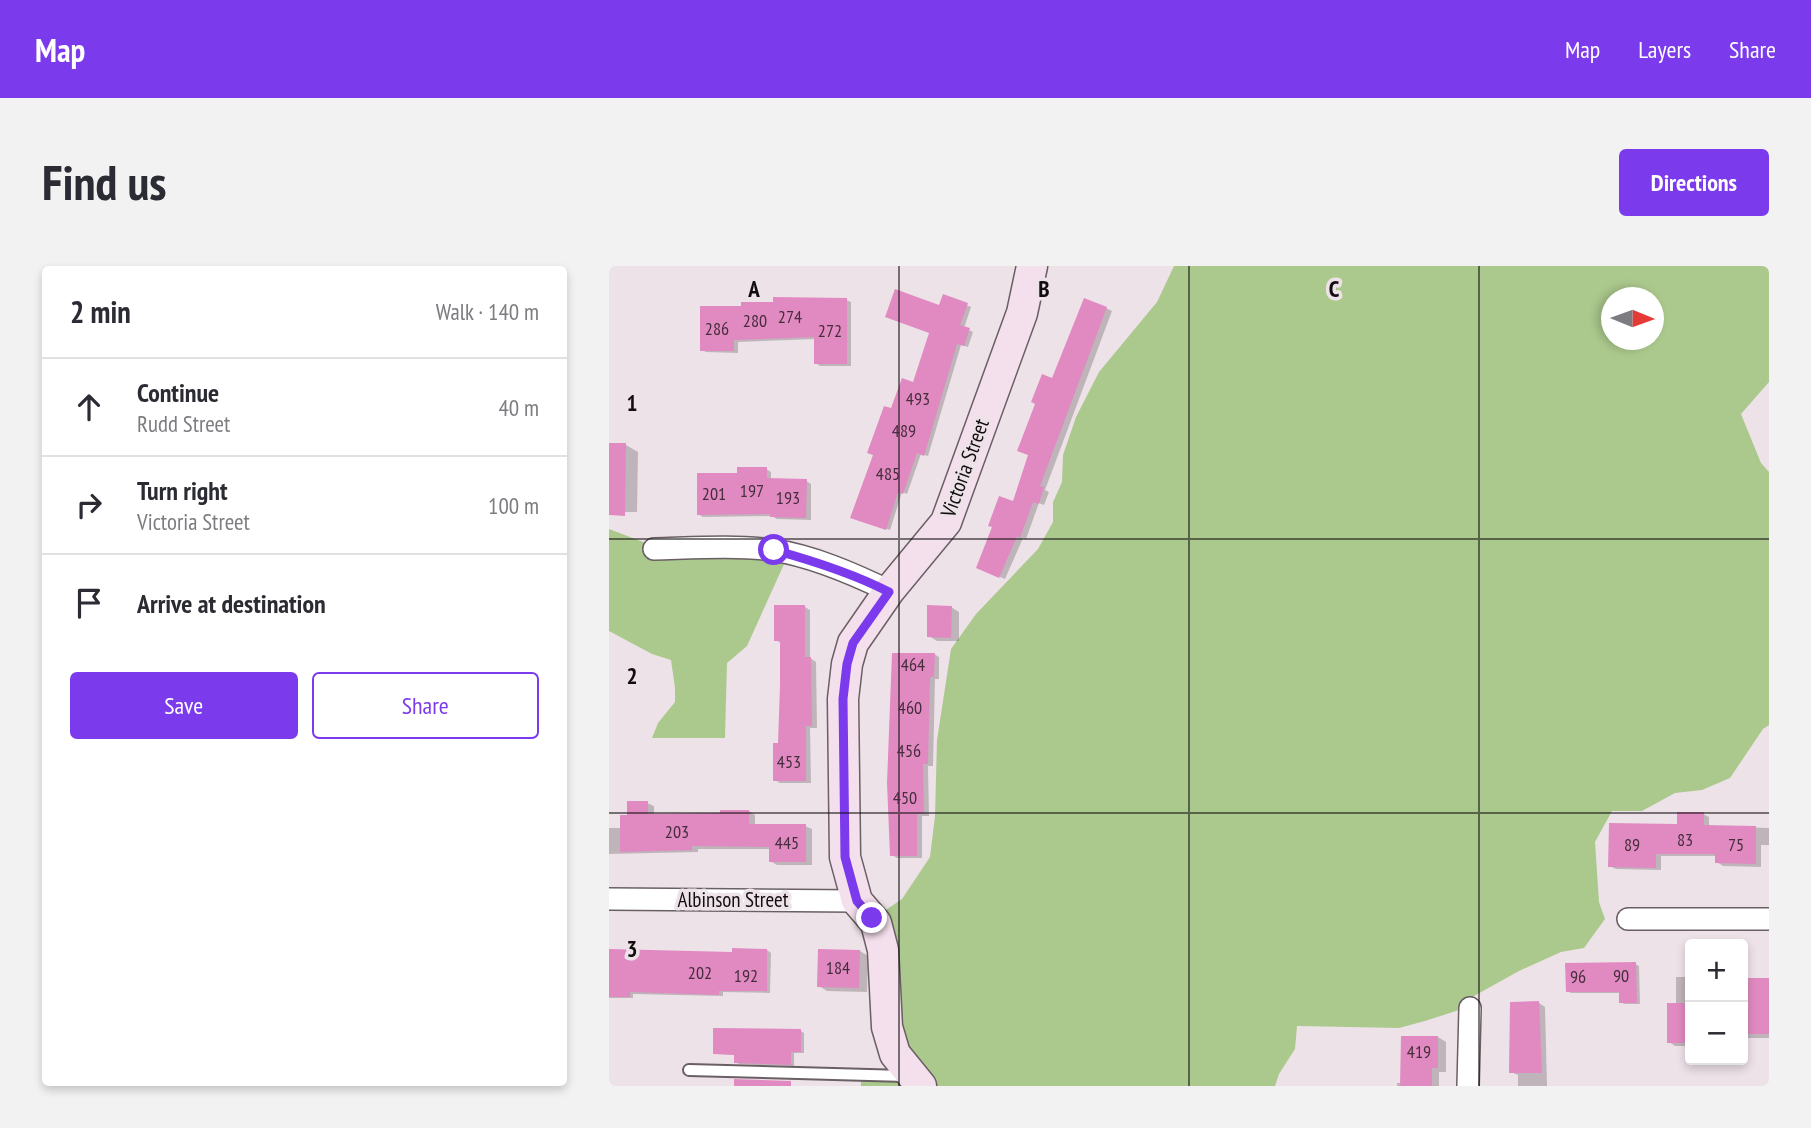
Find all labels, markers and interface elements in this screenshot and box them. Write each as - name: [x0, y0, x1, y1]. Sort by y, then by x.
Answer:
- text: Map: [35, 28, 85, 71]
- text: Map: [1565, 34, 1600, 65]
- text: Layers: [1638, 34, 1691, 65]
- text: Share: [1729, 34, 1776, 65]
- button: Directions: [1619, 149, 1769, 216]
- text: Find us: [42, 150, 166, 214]
- text: A: [747, 274, 760, 303]
- text: B: [1038, 274, 1050, 303]
- text: C: [1329, 274, 1340, 303]
- north arrow: [1601, 287, 1664, 350]
- text: 2 min: [70, 292, 131, 331]
- text: Walk · 140 m: [436, 297, 539, 326]
- house number: 274: [778, 305, 802, 328]
- house number: 280: [743, 309, 767, 332]
- house number: 286: [705, 317, 729, 340]
- house number: 272: [818, 319, 842, 342]
- text: Continue: [137, 376, 219, 409]
- house number: 493: [906, 387, 930, 410]
- icon: ahead: [70, 388, 108, 426]
- text: 1: [627, 388, 638, 417]
- text: 40 m: [498, 393, 539, 422]
- text: Rudd Street: [137, 409, 230, 438]
- street label: Victoria Street: [934, 415, 995, 522]
- house number: 489: [892, 419, 916, 442]
- house number: 485: [876, 462, 900, 485]
- text: Turn right: [137, 474, 228, 507]
- house number: 197: [740, 479, 764, 502]
- house number: 201: [702, 482, 726, 505]
- icon: right: [70, 486, 108, 524]
- house number: 193: [776, 486, 800, 509]
- text: 100 m: [488, 491, 539, 520]
- text: Victoria Street: [137, 507, 250, 536]
- route start: [758, 534, 789, 565]
- icon: arrive: [70, 584, 108, 622]
- text: Arrive at destination: [137, 587, 326, 620]
- house number: 464: [901, 653, 925, 676]
- text: 2: [627, 661, 638, 690]
- button: Save: [70, 672, 298, 739]
- button: Share: [312, 672, 539, 739]
- house number: 460: [898, 696, 922, 719]
- house number: 456: [897, 739, 921, 762]
- house number: 453: [777, 750, 801, 773]
- house number: 450: [893, 786, 917, 809]
- house number: 203: [665, 820, 689, 843]
- house number: 83: [1677, 828, 1693, 851]
- house number: 445: [775, 831, 799, 854]
- house number: 89: [1624, 833, 1640, 856]
- house number: 75: [1728, 833, 1744, 856]
- street label: Albinson Street: [677, 886, 789, 913]
- route end: [856, 902, 887, 933]
- text: 3: [627, 934, 638, 963]
- map controls: [1685, 939, 1748, 1065]
- button: +: [1685, 939, 1748, 1002]
- house number: 184: [826, 956, 850, 979]
- house number: 202: [688, 961, 712, 984]
- house number: 192: [734, 964, 758, 987]
- house number: 90: [1613, 964, 1629, 987]
- house number: 96: [1570, 965, 1586, 988]
- button: −: [1685, 1002, 1748, 1065]
- house number: 419: [1407, 1040, 1431, 1063]

